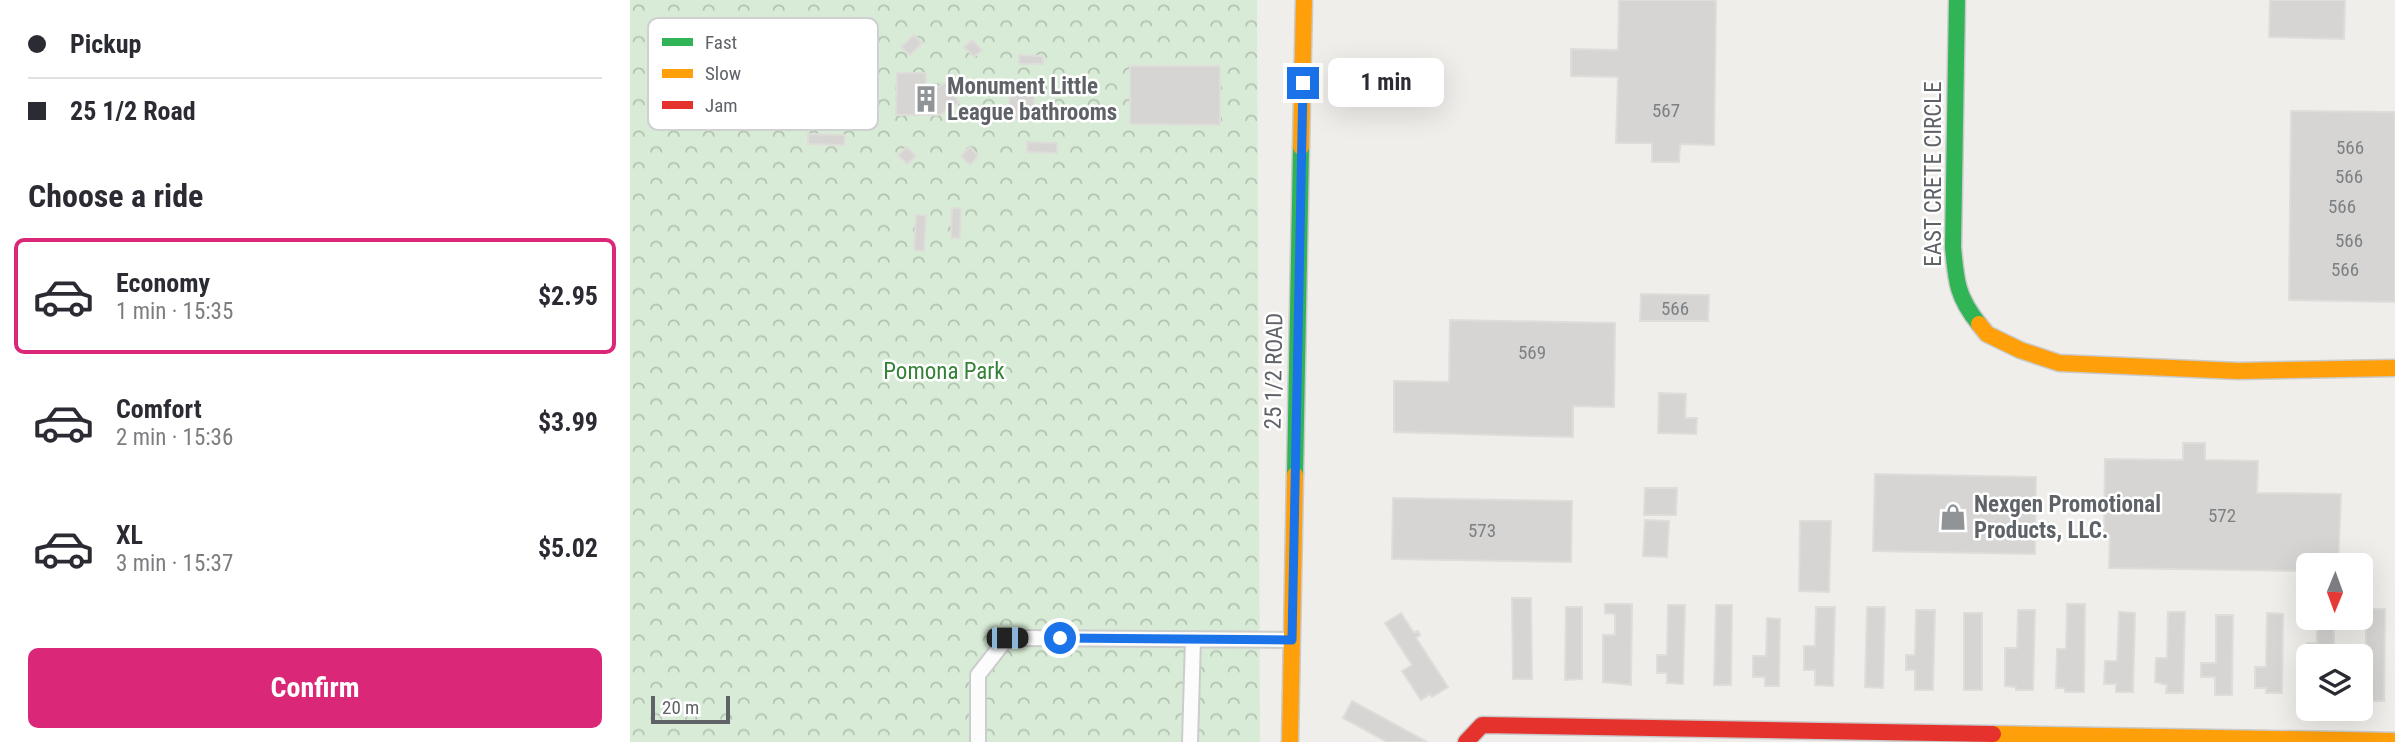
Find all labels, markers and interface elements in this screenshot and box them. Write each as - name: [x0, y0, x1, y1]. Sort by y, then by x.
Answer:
- legend: [648, 18, 878, 130]
- text: Pickup: [70, 29, 141, 59]
- text: Fast: [705, 31, 737, 54]
- callout: 1 min: [1328, 58, 1443, 108]
- text: Slow: [705, 62, 741, 85]
- route end: [1287, 67, 1319, 99]
- text: 1 min: [1360, 69, 1412, 96]
- place label: Monument Little League bathrooms: [947, 73, 1117, 126]
- street label: EAST CRETE CIRCLE: [1920, 81, 1947, 267]
- building icon: Monument Little League bathrooms: [911, 84, 941, 114]
- text: Jam: [705, 94, 738, 117]
- text: 25 1/2 Road: [70, 96, 196, 126]
- house number: 567: [1652, 99, 1680, 122]
- house number: 566: [2336, 136, 2364, 159]
- house number: 566: [2335, 165, 2363, 188]
- text: Choose a ride: [28, 177, 203, 215]
- house number: 566: [2328, 195, 2356, 218]
- house number: 566: [2335, 229, 2363, 252]
- house number: 566: [2331, 258, 2359, 281]
- icon: car: [32, 265, 95, 328]
- text: Economy: [116, 268, 210, 298]
- text: $2.95: [538, 281, 598, 311]
- house number: 566: [1661, 297, 1689, 320]
- text: 1 min · 15:35: [116, 298, 233, 325]
- street label: 25 1/2 ROAD: [1259, 312, 1289, 430]
- house number: 569: [1518, 341, 1546, 364]
- park label: Pomona Park: [883, 358, 1005, 385]
- icon: car: [32, 391, 95, 454]
- text: Comfort: [116, 394, 202, 424]
- text: $3.99: [538, 407, 598, 437]
- text: 2 min · 15:36: [116, 424, 233, 451]
- place label: Nexgen Promotional Products, LLC.: [1974, 491, 2161, 544]
- shop icon: Nexgen Promotional Products, LLC.: [1938, 502, 1968, 532]
- house number: 572: [2208, 504, 2236, 527]
- icon: car: [32, 517, 95, 580]
- house number: 573: [1468, 519, 1496, 542]
- text: XL: [116, 520, 143, 550]
- text: $5.02: [538, 533, 598, 563]
- text: 3 min · 15:37: [116, 550, 233, 577]
- north arrow: [2296, 553, 2373, 630]
- map controls: [2296, 553, 2373, 721]
- route start: [1044, 622, 1076, 654]
- car: [987, 628, 1029, 649]
- button: layers: [2296, 644, 2373, 721]
- button: Confirm: [28, 648, 602, 728]
- scale bar: [651, 693, 730, 725]
- text: 20 m: [662, 696, 699, 719]

